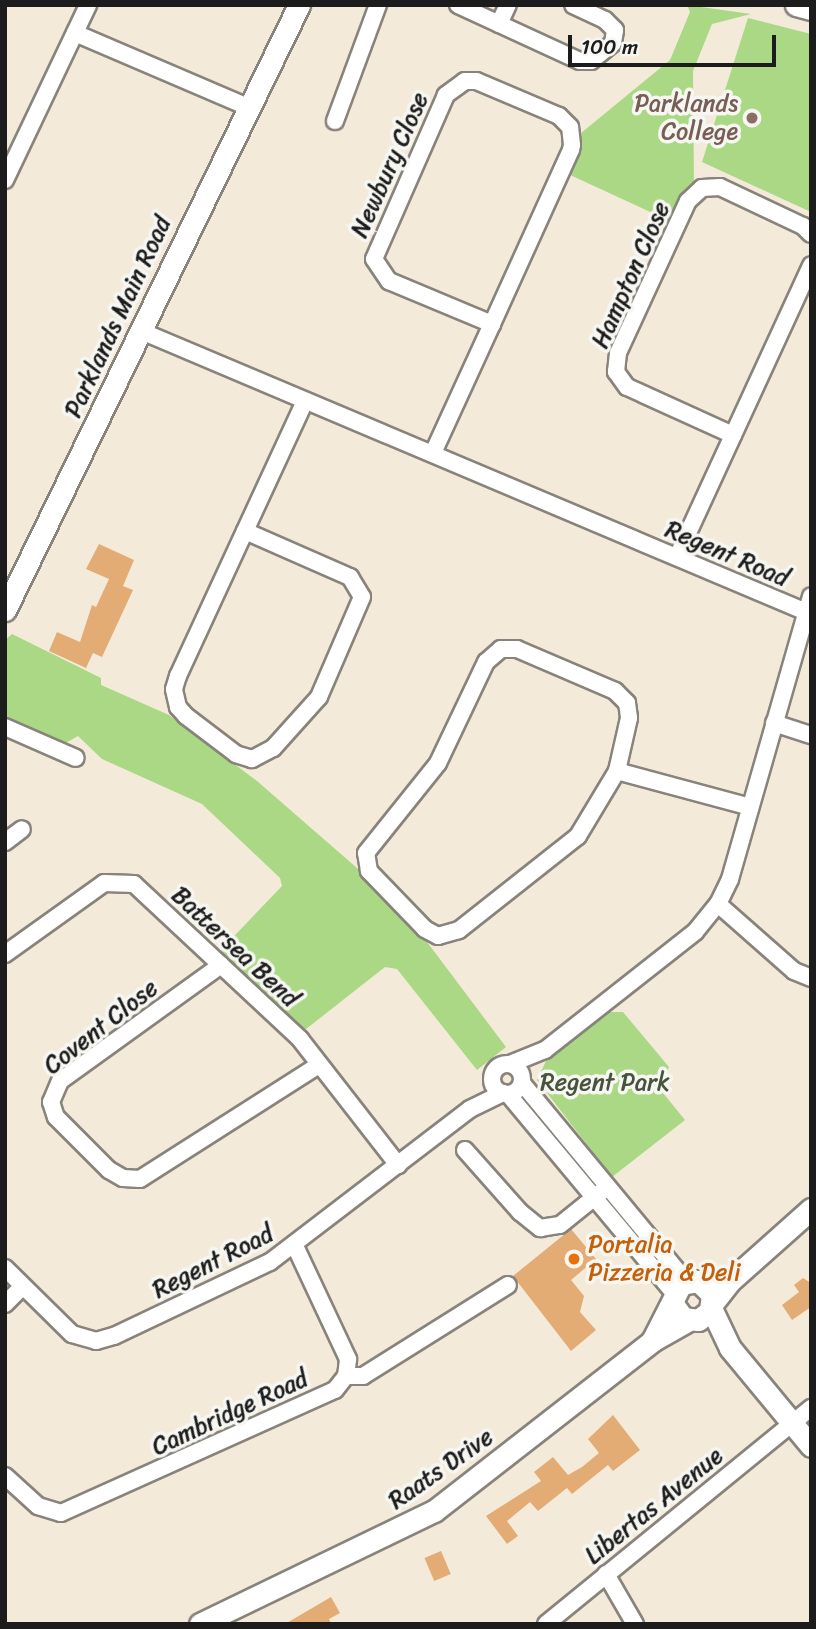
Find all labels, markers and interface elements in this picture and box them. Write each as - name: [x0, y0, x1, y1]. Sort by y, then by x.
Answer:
- scale bar: [571, 21, 779, 65]
- text: 100 m: [581, 28, 638, 66]
- street label: Newbury Close: [345, 87, 435, 243]
- place label: Parklands College: [634, 90, 738, 146]
- marker: Parklands College: [744, 110, 760, 126]
- street label: Hampton Close: [586, 197, 676, 353]
- street label: Parklands Main Road: [59, 212, 177, 422]
- street label: Regent Road: [661, 515, 793, 593]
- street label: Battersea Bend: [166, 881, 304, 1013]
- street label: Covent Close: [38, 974, 164, 1080]
- park label: Regent Park: [540, 1069, 670, 1097]
- street label: Regent Road: [148, 1219, 278, 1305]
- place label: Portalia Pizzeria & Deli: [588, 1231, 741, 1287]
- marker: Portalia Pizzeria & Deli: [566, 1251, 582, 1267]
- street label: Cambridge Road: [147, 1364, 313, 1462]
- street label: Raats Drive: [383, 1423, 499, 1515]
- street label: Libertas Avenue: [579, 1442, 729, 1570]

